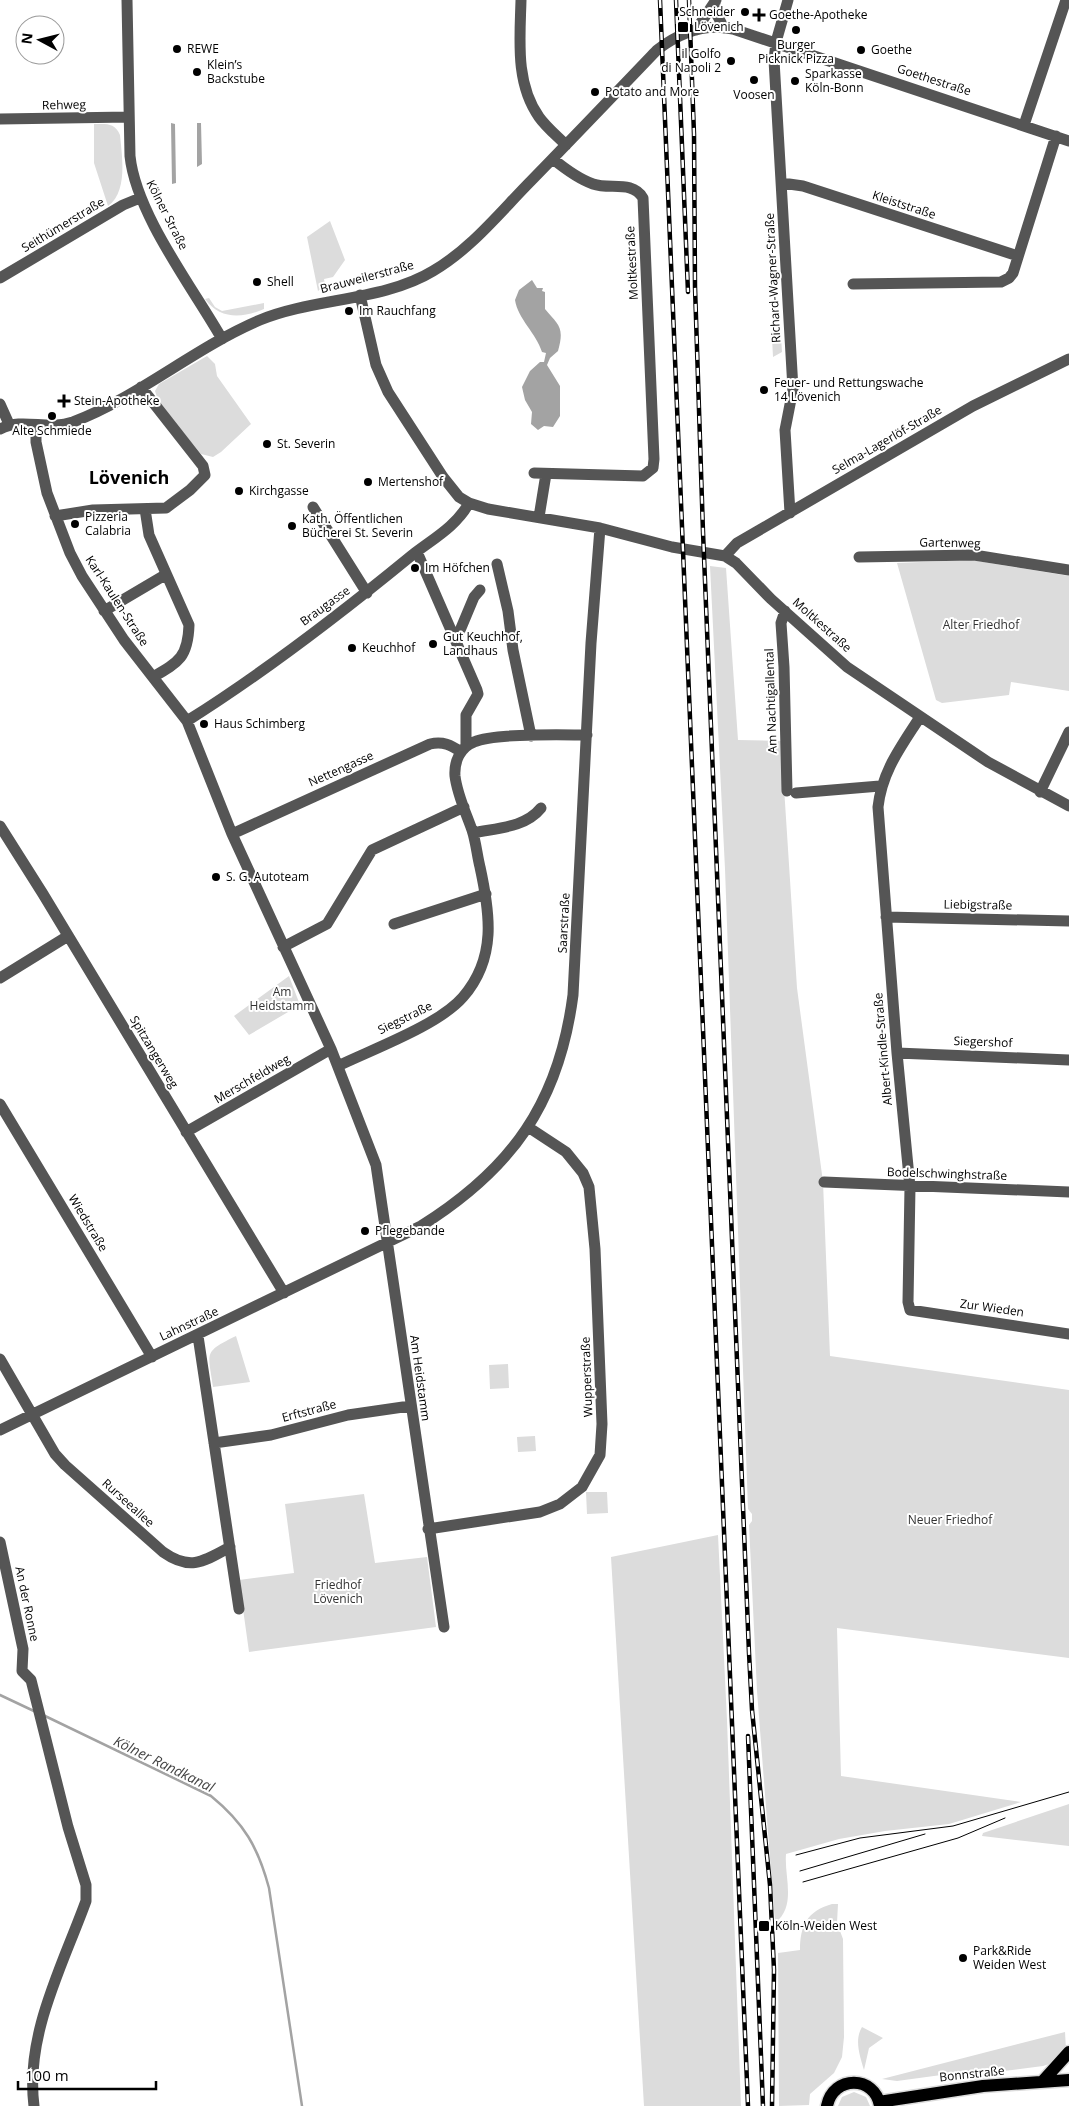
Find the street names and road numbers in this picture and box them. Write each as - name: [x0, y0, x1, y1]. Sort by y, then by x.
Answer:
- street label: Goethestraße: [895, 60, 974, 100]
- street label: Rehweg: [42, 96, 87, 113]
- street label: Kölner Straße: [143, 177, 192, 253]
- street label: Kleiststraße: [870, 186, 938, 223]
- street label: Seithümerstraße: [18, 193, 108, 256]
- street label: Richard-Wagner-Straße: [761, 212, 784, 343]
- street label: Moltkestraße: [621, 225, 642, 300]
- street label: Brauweilerstraße: [318, 256, 416, 297]
- street label: Selma-Lagerlöf-Straße: [829, 401, 945, 478]
- street label: Gartenweg: [919, 533, 981, 552]
- street label: Karl-Kaulen-Straße: [82, 552, 153, 650]
- street label: Braugasse: [296, 582, 353, 630]
- street label: Moltkestraße: [789, 594, 856, 656]
- street label: Am Nachtigallental: [760, 648, 781, 754]
- street label: Nettengasse: [305, 746, 376, 791]
- street label: Saarstraße: [553, 892, 574, 954]
- street label: Liebigstraße: [944, 895, 1013, 914]
- street label: Albert-Kindle-Straße: [869, 992, 896, 1106]
- street label: Siegstraße: [375, 997, 435, 1038]
- street label: Spitzangerweg: [126, 1012, 183, 1092]
- street label: Siegershof: [953, 1032, 1014, 1051]
- street label: Merschfeldweg: [211, 1050, 293, 1107]
- street label: Bodelschwinghstraße: [887, 1163, 1008, 1184]
- street label: Wiedstraße: [65, 1191, 112, 1255]
- street label: Zur Wieden: [959, 1295, 1025, 1320]
- street label: Lahnstraße: [156, 1302, 221, 1345]
- street label: Am Heidstamm: [406, 1334, 435, 1422]
- street label: Wupperstraße: [577, 1336, 596, 1418]
- street label: Erftstraße: [280, 1395, 338, 1426]
- street label: Rurseeallee: [98, 1475, 158, 1531]
- street label: An der Ronne: [11, 1565, 44, 1643]
- street label: Bonnstraße: [939, 2062, 1006, 2085]

